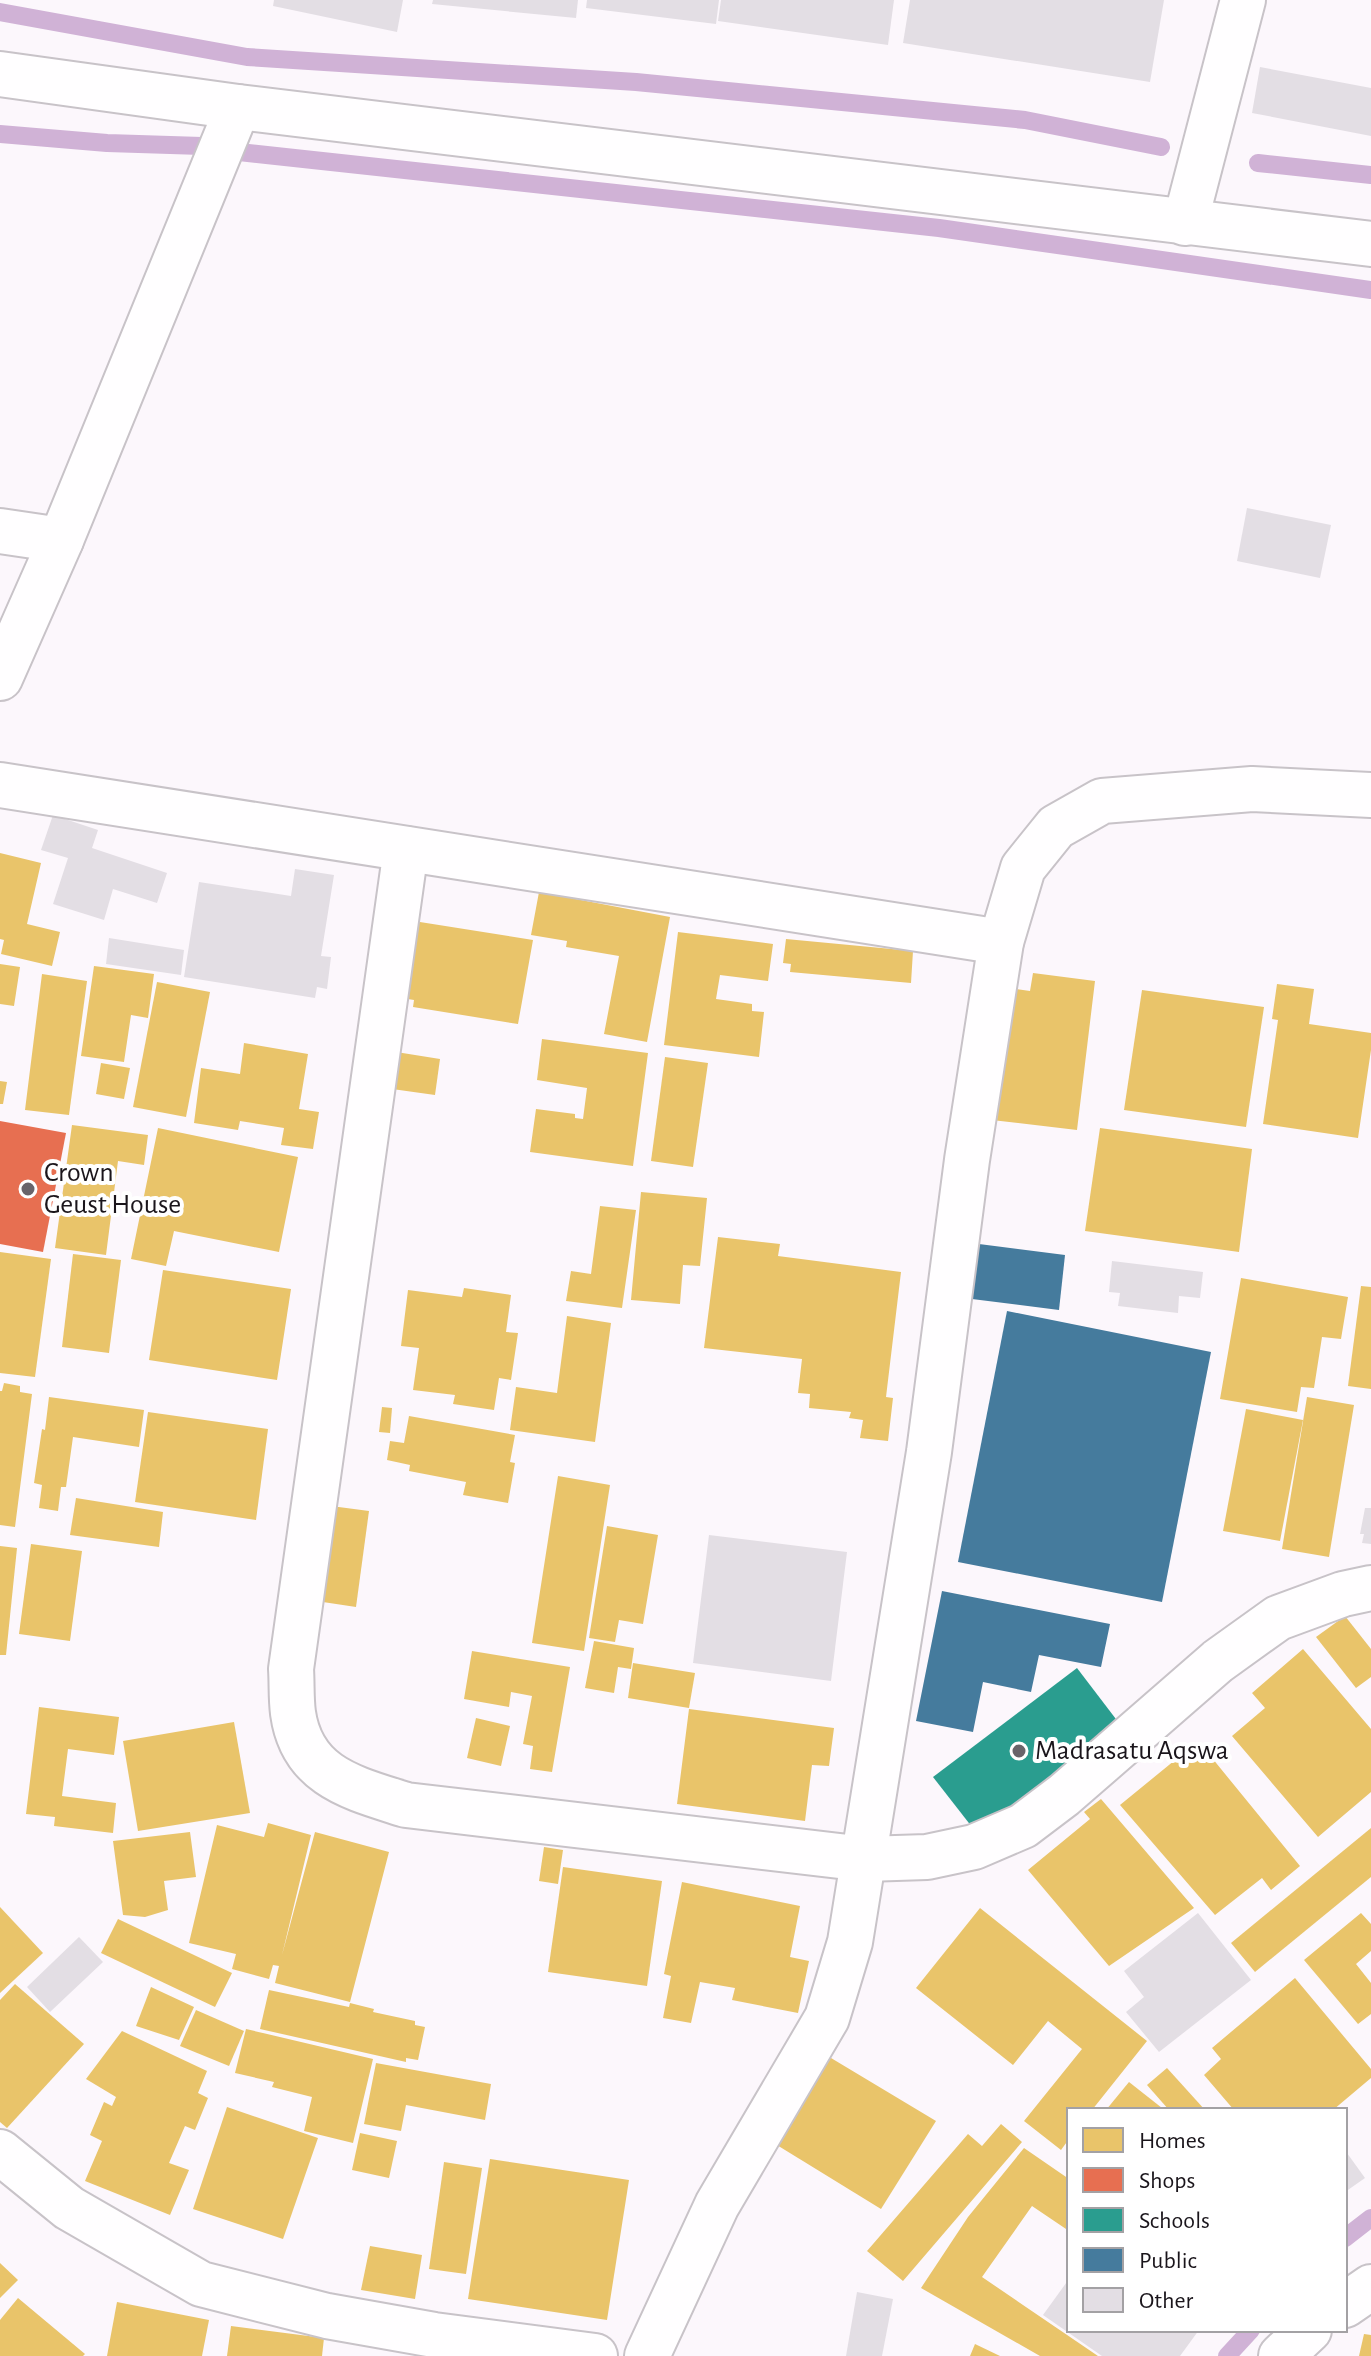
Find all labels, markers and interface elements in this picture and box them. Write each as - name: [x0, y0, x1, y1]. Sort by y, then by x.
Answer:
- place label: Crown Geust House: [44, 1159, 181, 1219]
- marker: Crown Geust House: [19, 1180, 37, 1198]
- place label: Madrasatu Aqswa: [1035, 1737, 1229, 1765]
- marker: Madrasatu Aqswa: [1010, 1742, 1028, 1760]
- legend: [1067, 2108, 1347, 2332]
- text: Homes: [1139, 2129, 1206, 2153]
- text: Shops: [1139, 2169, 1195, 2193]
- text: Schools: [1139, 2209, 1210, 2233]
- text: Public: [1139, 2249, 1197, 2273]
- text: Other: [1139, 2289, 1193, 2313]

